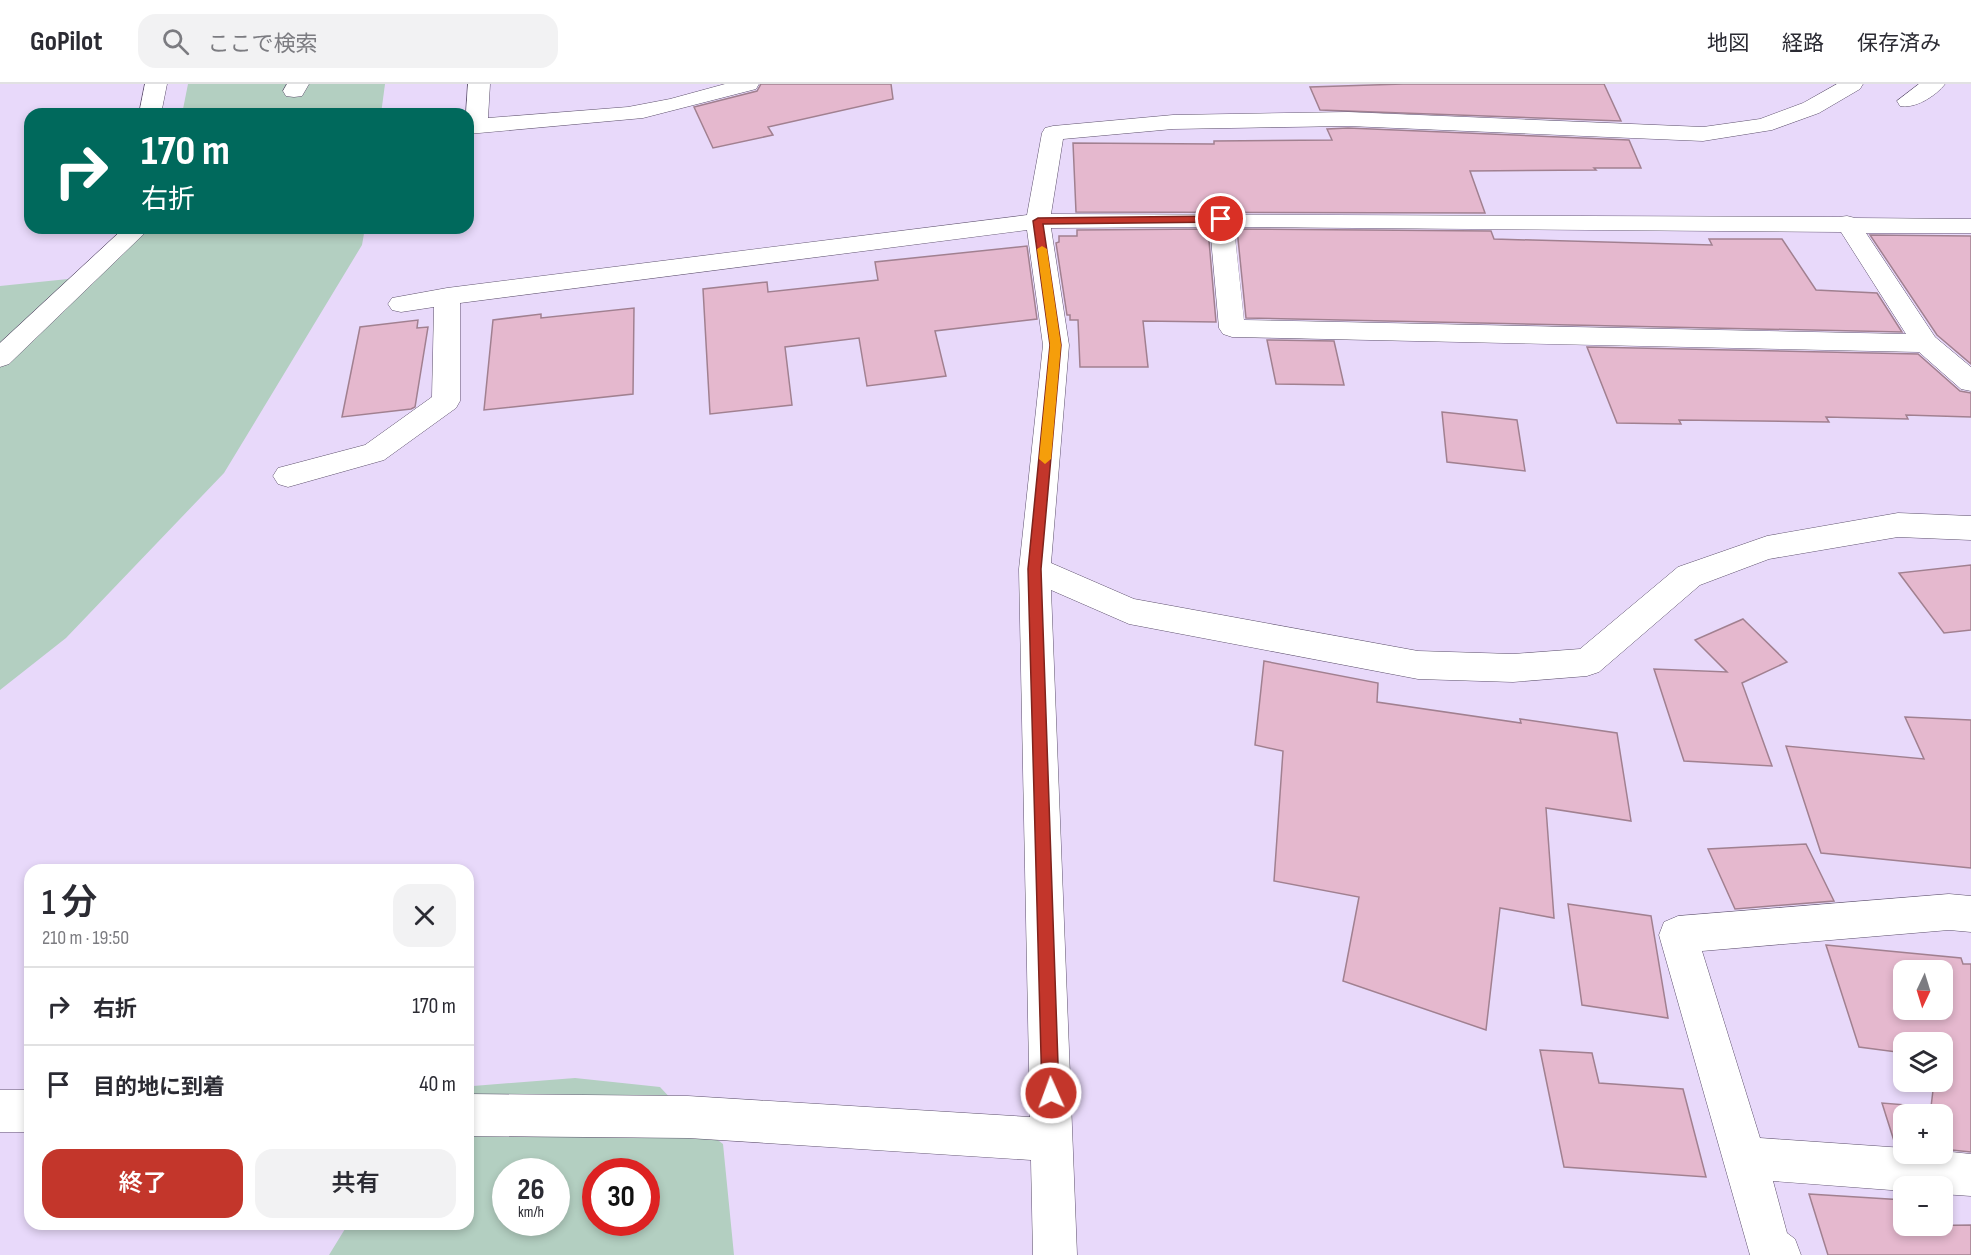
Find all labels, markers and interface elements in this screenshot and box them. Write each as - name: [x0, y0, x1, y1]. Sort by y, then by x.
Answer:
- search box: [138, 14, 558, 68]
- text: GoPilot: [30, 25, 102, 58]
- icon: search: [159, 25, 192, 58]
- text: ここで検索: [207, 31, 317, 58]
- text: 地図: [1707, 31, 1749, 56]
- text: 経路: [1782, 31, 1824, 56]
- text: 保存済み: [1857, 31, 1941, 56]
- text: 170 m: [141, 126, 230, 177]
- icon: right: [42, 132, 120, 210]
- text: 右折: [141, 184, 195, 216]
- pin: [1195, 193, 1246, 244]
- icon: arrive: [1204, 202, 1237, 235]
- text: 1 分: [42, 882, 97, 925]
- button: close: [393, 884, 456, 947]
- text: 210 m · 19:50: [42, 926, 129, 950]
- north arrow: [1893, 960, 1953, 1020]
- map controls: [1893, 960, 1953, 1236]
- icon: right: [42, 990, 75, 1023]
- text: 170 m: [412, 993, 456, 1020]
- text: 右折: [93, 996, 137, 1023]
- button: layers: [1893, 1032, 1953, 1092]
- position arrow: [1019, 1061, 1083, 1125]
- icon: arrive: [42, 1068, 75, 1101]
- text: 40 m: [419, 1071, 456, 1098]
- text: 目的地に到着: [93, 1074, 225, 1101]
- button: +: [1893, 1104, 1953, 1164]
- button: 終了: [42, 1149, 243, 1218]
- button: 共有: [255, 1149, 456, 1218]
- speed limit sign: 30: [582, 1158, 660, 1236]
- text: 26: [517, 1172, 545, 1208]
- button: −: [1893, 1176, 1953, 1236]
- text: km/h: [518, 1203, 544, 1222]

